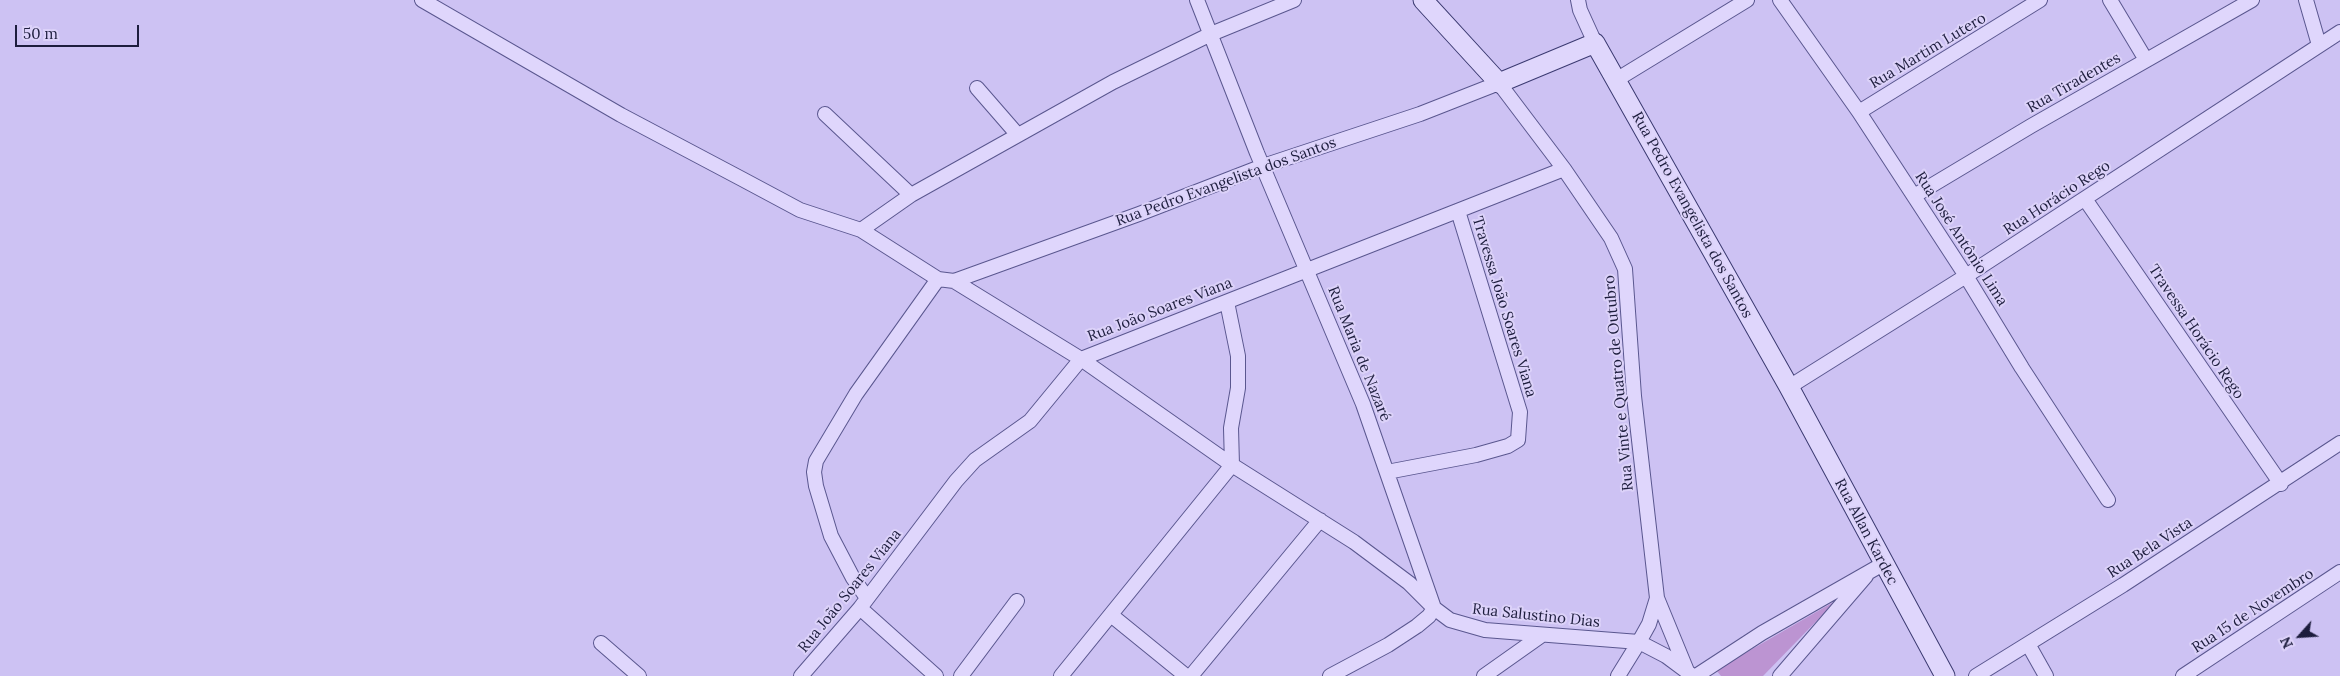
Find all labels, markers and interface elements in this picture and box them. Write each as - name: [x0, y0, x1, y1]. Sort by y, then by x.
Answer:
- street label: Rua Martim Lutero: [1867, 9, 1989, 93]
- scale bar: [18, 15, 141, 47]
- text: 50 m: [23, 24, 58, 43]
- street label: Rua Tiradentes: [2024, 49, 2124, 117]
- street label: Rua Pedro Evangelista dos Santos: [1628, 109, 1756, 321]
- street label: Rua Pedro Evangelista dos Santos: [1113, 134, 1339, 230]
- street label: Rua Horácio Rego: [2000, 157, 2114, 239]
- street label: Rua José Antônio Lima: [1911, 169, 2011, 309]
- street label: Travessa João Soares Viana: [1468, 214, 1540, 400]
- street label: Travessa Horácio Rego: [2144, 261, 2248, 403]
- street label: Rua João Soares Viana: [1085, 274, 1235, 346]
- street label: Rua Vinte e Quatro de Outubro: [1601, 274, 1637, 492]
- street label: Rua Maria de Nazaré: [1324, 284, 1394, 424]
- street label: Rua Allan Kardec: [1830, 476, 1902, 588]
- street label: Rua Bela Vista: [2104, 514, 2196, 582]
- street label: Rua João Soares Viana: [795, 526, 905, 656]
- street label: Rua 15 de Novembro: [2189, 565, 2317, 657]
- street label: Rua Salustino Dias: [1471, 600, 1601, 632]
- north arrow: [2275, 611, 2325, 661]

